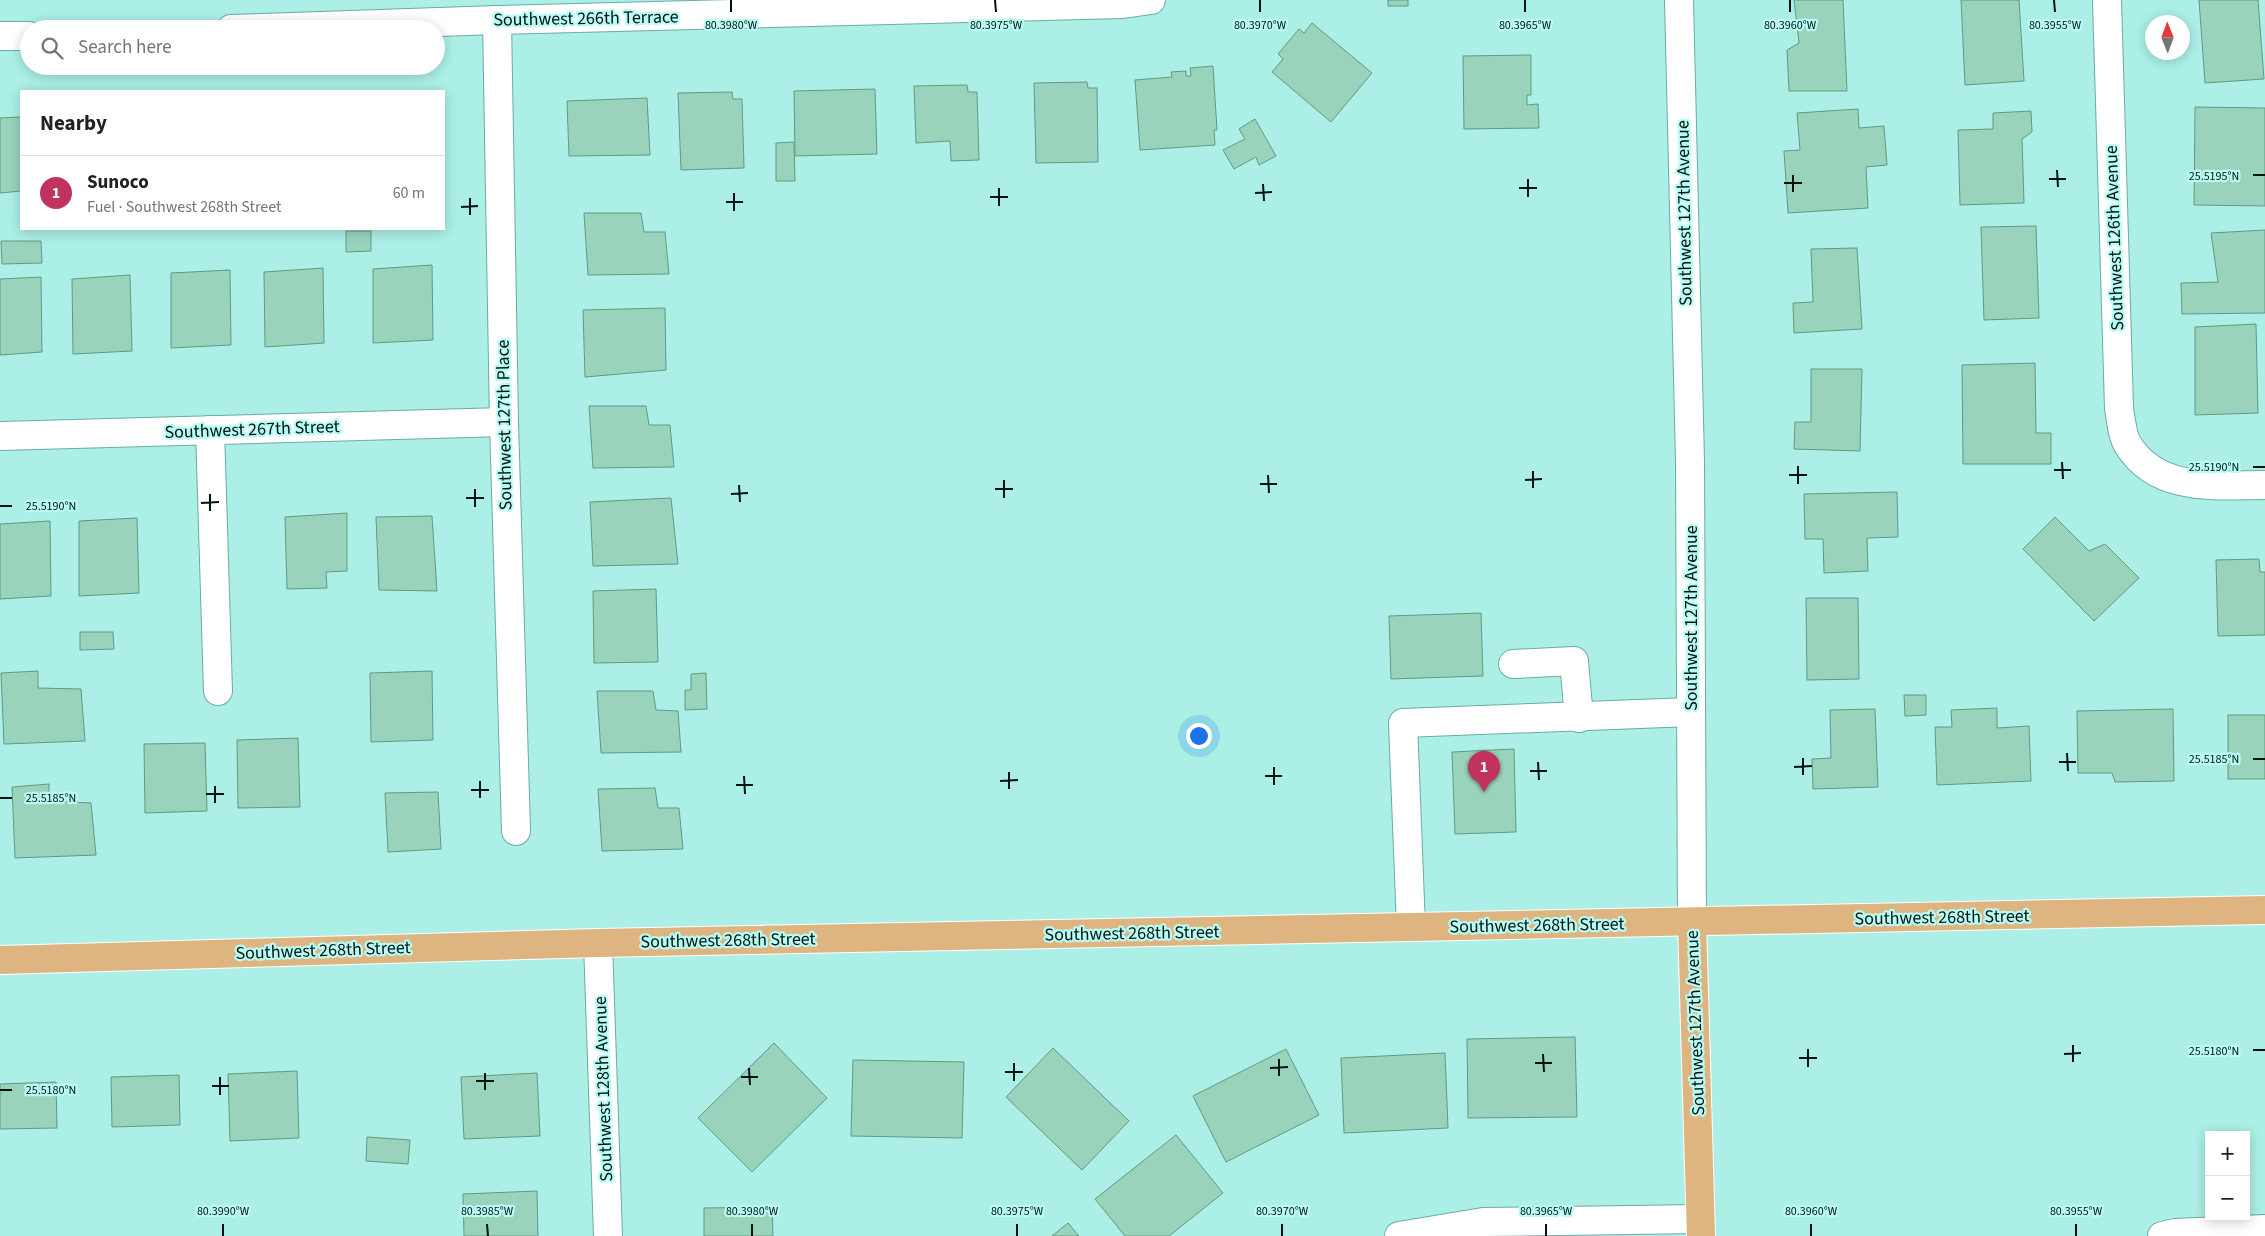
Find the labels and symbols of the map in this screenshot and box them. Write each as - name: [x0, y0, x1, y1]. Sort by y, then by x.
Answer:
- street label: Southwest 266th Terrace: [493, 4, 679, 33]
- north arrow: [2145, 15, 2190, 60]
- text: 80.3980°W: [705, 17, 758, 34]
- text: 80.3975°W: [970, 17, 1023, 34]
- text: 80.3970°W: [1234, 17, 1287, 34]
- text: 80.3965°W: [1499, 17, 1552, 34]
- text: 80.3960°W: [1764, 17, 1817, 34]
- text: 80.3955°W: [2029, 17, 2082, 34]
- street label: Southwest 127th Avenue: [1670, 120, 1699, 306]
- street label: Southwest 126th Avenue: [2099, 145, 2130, 331]
- text: 25.5195°N: [2189, 168, 2239, 185]
- street label: Southwest 127th Place: [491, 339, 518, 511]
- street label: Southwest 267th Street: [164, 414, 340, 445]
- text: 25.5190°N: [2189, 459, 2239, 476]
- text: 25.5190°N: [26, 498, 76, 515]
- street label: Southwest 127th Avenue: [1679, 525, 1704, 711]
- your location: [1186, 723, 1212, 749]
- pin: 1: [1468, 751, 1500, 792]
- text: 25.5185°N: [2189, 751, 2239, 768]
- text: 25.5185°N: [26, 790, 76, 807]
- street label: Southwest 268th Street: [1854, 903, 2030, 932]
- street label: Southwest 268th Street: [1449, 911, 1625, 940]
- street label: Southwest 268th Street: [1044, 919, 1220, 948]
- street label: Southwest 268th Street: [640, 926, 816, 955]
- street label: Southwest 127th Avenue: [1680, 930, 1711, 1116]
- street label: Southwest 268th Street: [235, 935, 411, 966]
- street label: Southwest 128th Avenue: [588, 996, 619, 1182]
- text: 25.5180°N: [2189, 1043, 2239, 1060]
- text: 25.5180°N: [26, 1082, 76, 1099]
- text: 80.3990°W: [197, 1203, 250, 1220]
- text: 80.3985°W: [461, 1203, 514, 1220]
- text: 80.3980°W: [726, 1203, 779, 1220]
- text: 80.3975°W: [991, 1203, 1044, 1220]
- text: 80.3970°W: [1256, 1203, 1309, 1220]
- text: 80.3965°W: [1520, 1203, 1573, 1220]
- text: 80.3960°W: [1785, 1203, 1838, 1220]
- text: 80.3955°W: [2050, 1203, 2103, 1220]

